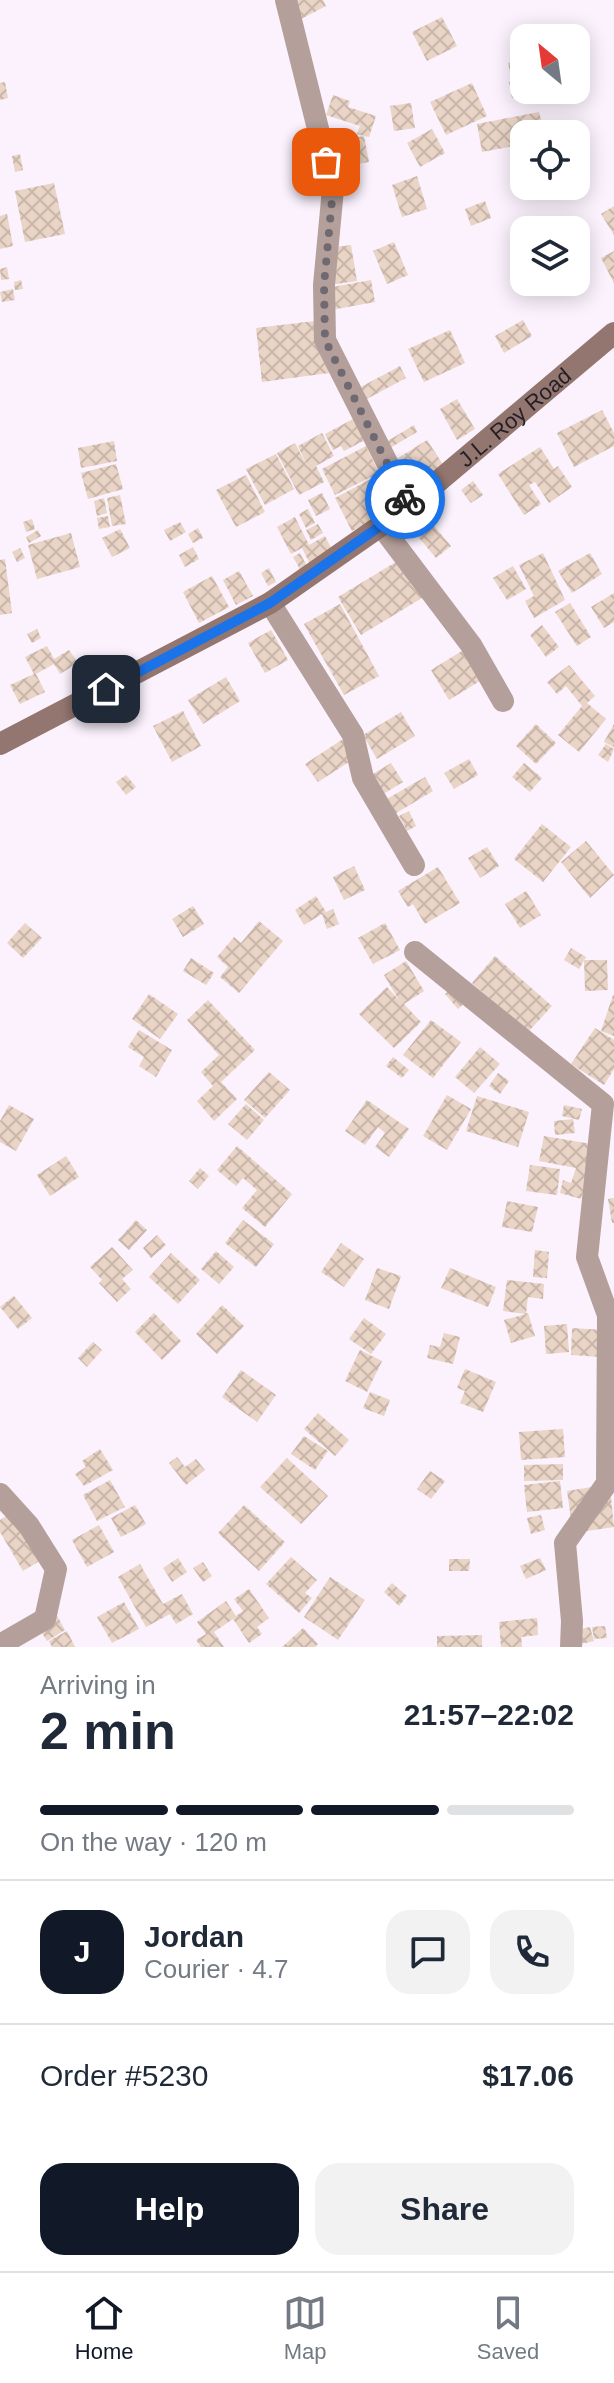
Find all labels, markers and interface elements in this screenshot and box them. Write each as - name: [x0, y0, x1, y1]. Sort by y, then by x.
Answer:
- north arrow: [510, 24, 590, 104]
- map controls: [510, 24, 590, 296]
- button: locate: [510, 120, 590, 200]
- pin: [292, 128, 360, 196]
- icon: bag: [304, 140, 348, 184]
- button: layers: [510, 216, 590, 296]
- street label: J.L. Roy Road: [453, 363, 576, 472]
- courier: [365, 459, 445, 539]
- icon: bike: [383, 477, 427, 521]
- pin: [72, 655, 140, 723]
- icon: home: [84, 667, 128, 711]
- text: Arriving in: [40, 1670, 156, 1700]
- text: 21:57–22:02: [404, 1698, 574, 1731]
- text: 2 min: [40, 1702, 176, 1760]
- text: On the way · 120 m: [40, 1827, 267, 1857]
- button: chat: [386, 1910, 470, 1994]
- button: phone: [490, 1910, 574, 1994]
- text: Jordan: [144, 1920, 244, 1953]
- text: J: [74, 1935, 90, 1968]
- text: Courier · 4.7: [144, 1954, 289, 1984]
- text: Order #5230: [40, 2059, 208, 2092]
- text: $17.06: [482, 2059, 574, 2092]
- button: Help: [40, 2163, 299, 2255]
- button: Share: [315, 2163, 574, 2255]
- tab: Home: [75, 2291, 134, 2365]
- tab: Map: [283, 2291, 327, 2365]
- tab: Saved: [477, 2291, 539, 2365]

